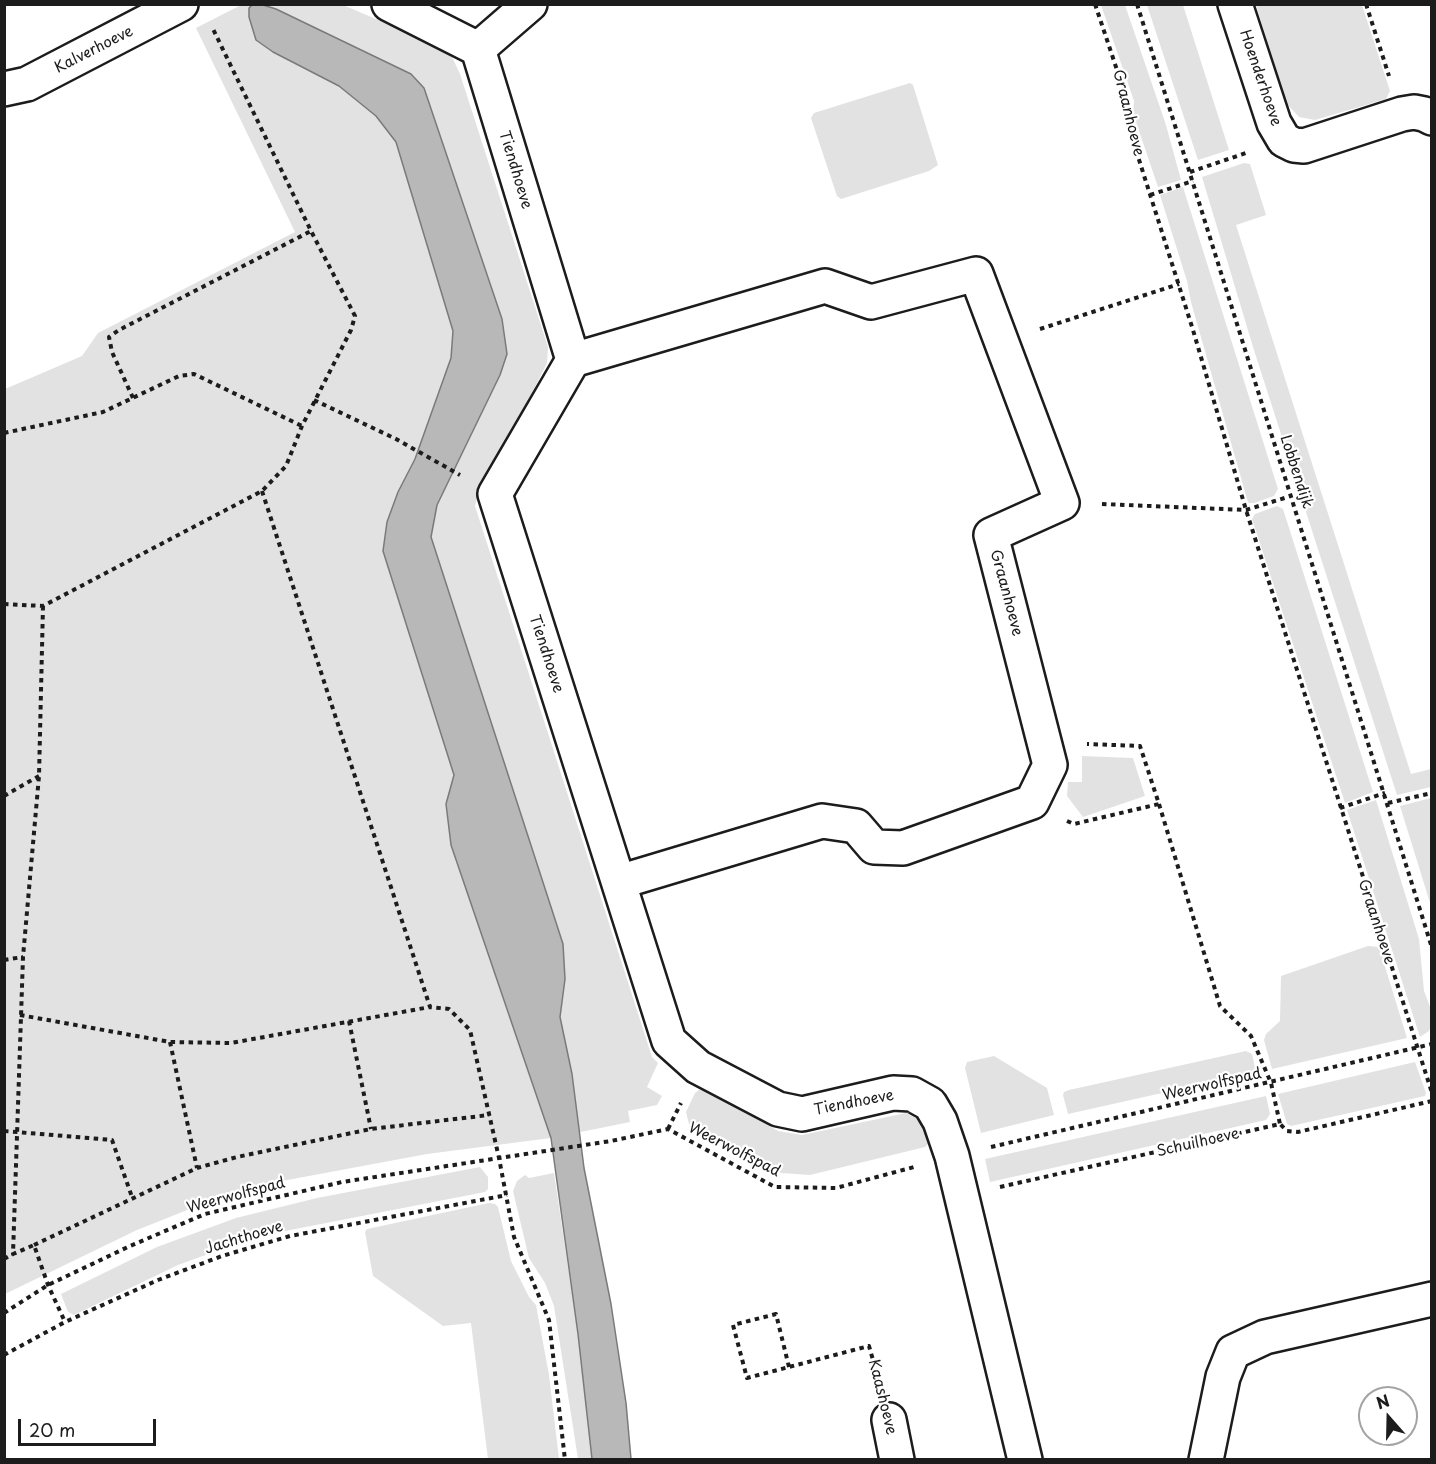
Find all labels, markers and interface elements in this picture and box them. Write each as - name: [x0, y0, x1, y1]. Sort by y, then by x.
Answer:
- street label: Kalverhoeve: [52, 23, 136, 77]
- street label: Hoenderhoeve: [1235, 27, 1285, 129]
- street label: Graanhoeve: [1109, 68, 1147, 158]
- street label: Tiendhoeve: [495, 129, 535, 211]
- street label: Lobbendijk: [1276, 433, 1316, 511]
- street label: Graanhoeve: [986, 548, 1026, 638]
- street label: Tiendhoeve: [525, 613, 567, 695]
- street label: Graanhoeve: [1354, 877, 1398, 967]
- street label: Weerwolfspad: [1161, 1065, 1263, 1105]
- street label: Tiendhoeve: [813, 1086, 895, 1120]
- street label: Weerwolfspad: [685, 1119, 783, 1181]
- street label: Schuilhoeve: [1155, 1125, 1241, 1161]
- street label: Weerwolfspad: [185, 1174, 287, 1218]
- street label: Jachthoeve: [203, 1218, 285, 1258]
- street label: Kaashoeve: [864, 1357, 900, 1437]
- north arrow: [1358, 1386, 1418, 1446]
- text: N: [1372, 1388, 1393, 1414]
- scale bar: [21, 1407, 159, 1445]
- text: 20 m: [29, 1416, 75, 1443]

